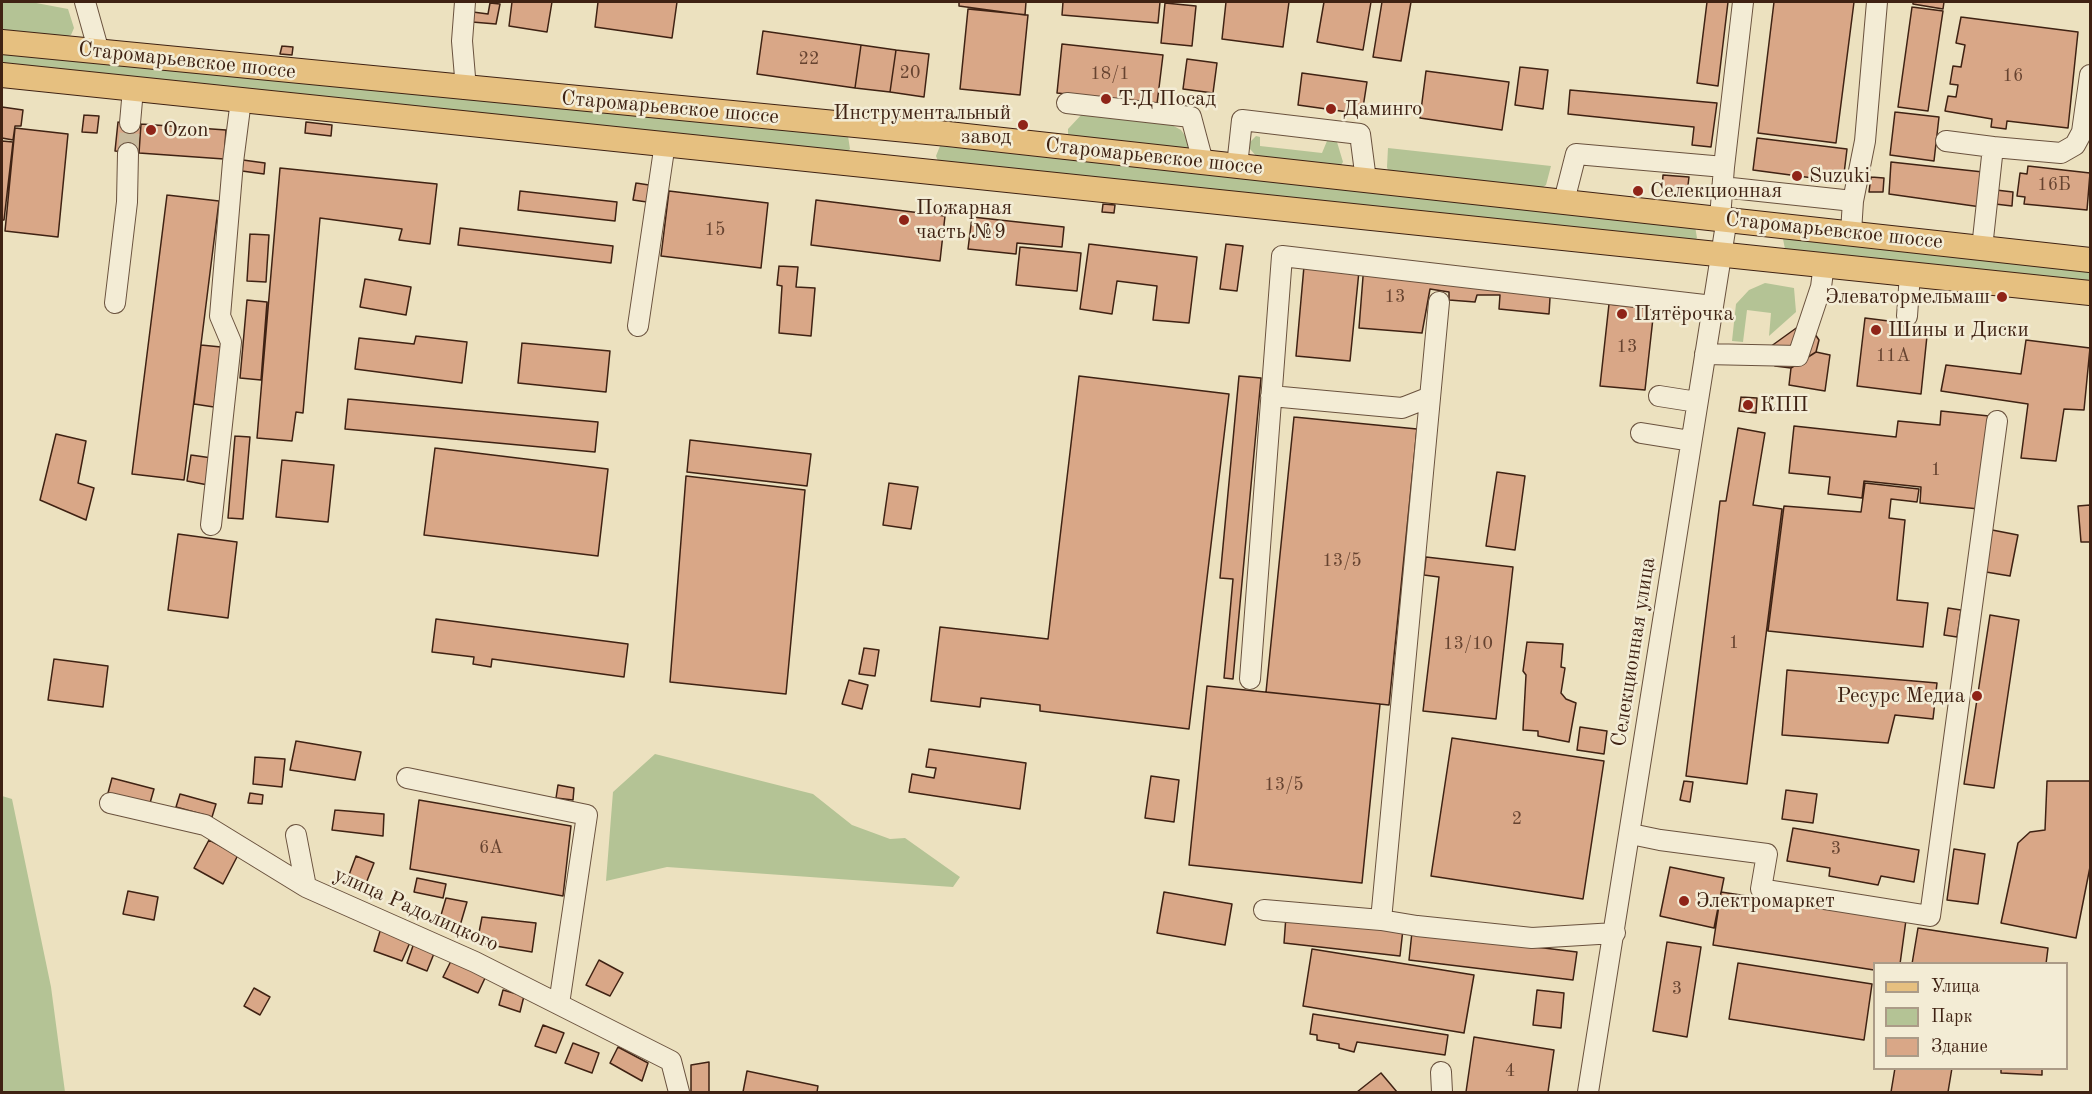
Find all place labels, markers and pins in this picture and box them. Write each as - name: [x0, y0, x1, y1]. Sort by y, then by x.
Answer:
- place label: Т.Д Посад: [1118, 86, 1216, 112]
- marker: Т.Д Посад: [1099, 92, 1113, 106]
- place label: Даминго: [1343, 96, 1422, 122]
- place label: Инструментальный завод: [833, 100, 1011, 150]
- marker: Даминго: [1324, 102, 1338, 116]
- place label: Ozon: [163, 117, 209, 143]
- marker: Инструментальный завод: [1016, 118, 1030, 132]
- marker: Ozon: [144, 123, 158, 137]
- place label: Suzuki: [1809, 163, 1870, 189]
- marker: Suzuki: [1790, 169, 1804, 183]
- place label: Селекционная: [1650, 178, 1782, 204]
- marker: Селекционная: [1631, 184, 1645, 198]
- place label: Пожарная часть №9: [916, 195, 1012, 245]
- marker: Пожарная часть №9: [897, 213, 911, 227]
- place label: Элеватормельмаш: [1825, 284, 1990, 310]
- marker: Элеватормельмаш: [1995, 290, 2009, 304]
- place label: Пятёрочка: [1634, 301, 1734, 327]
- marker: Пятёрочка: [1615, 307, 1629, 321]
- place label: Шины и Диски: [1888, 317, 2029, 343]
- marker: Шины и Диски: [1869, 323, 1883, 337]
- place label: КПП: [1760, 392, 1808, 418]
- marker: КПП: [1741, 398, 1755, 412]
- place label: Ресурс Медиа: [1837, 683, 1965, 709]
- marker: Ресурс Медиа: [1970, 689, 1984, 703]
- place label: Электромаркет: [1696, 888, 1835, 914]
- marker: Электромаркет: [1677, 894, 1691, 908]

